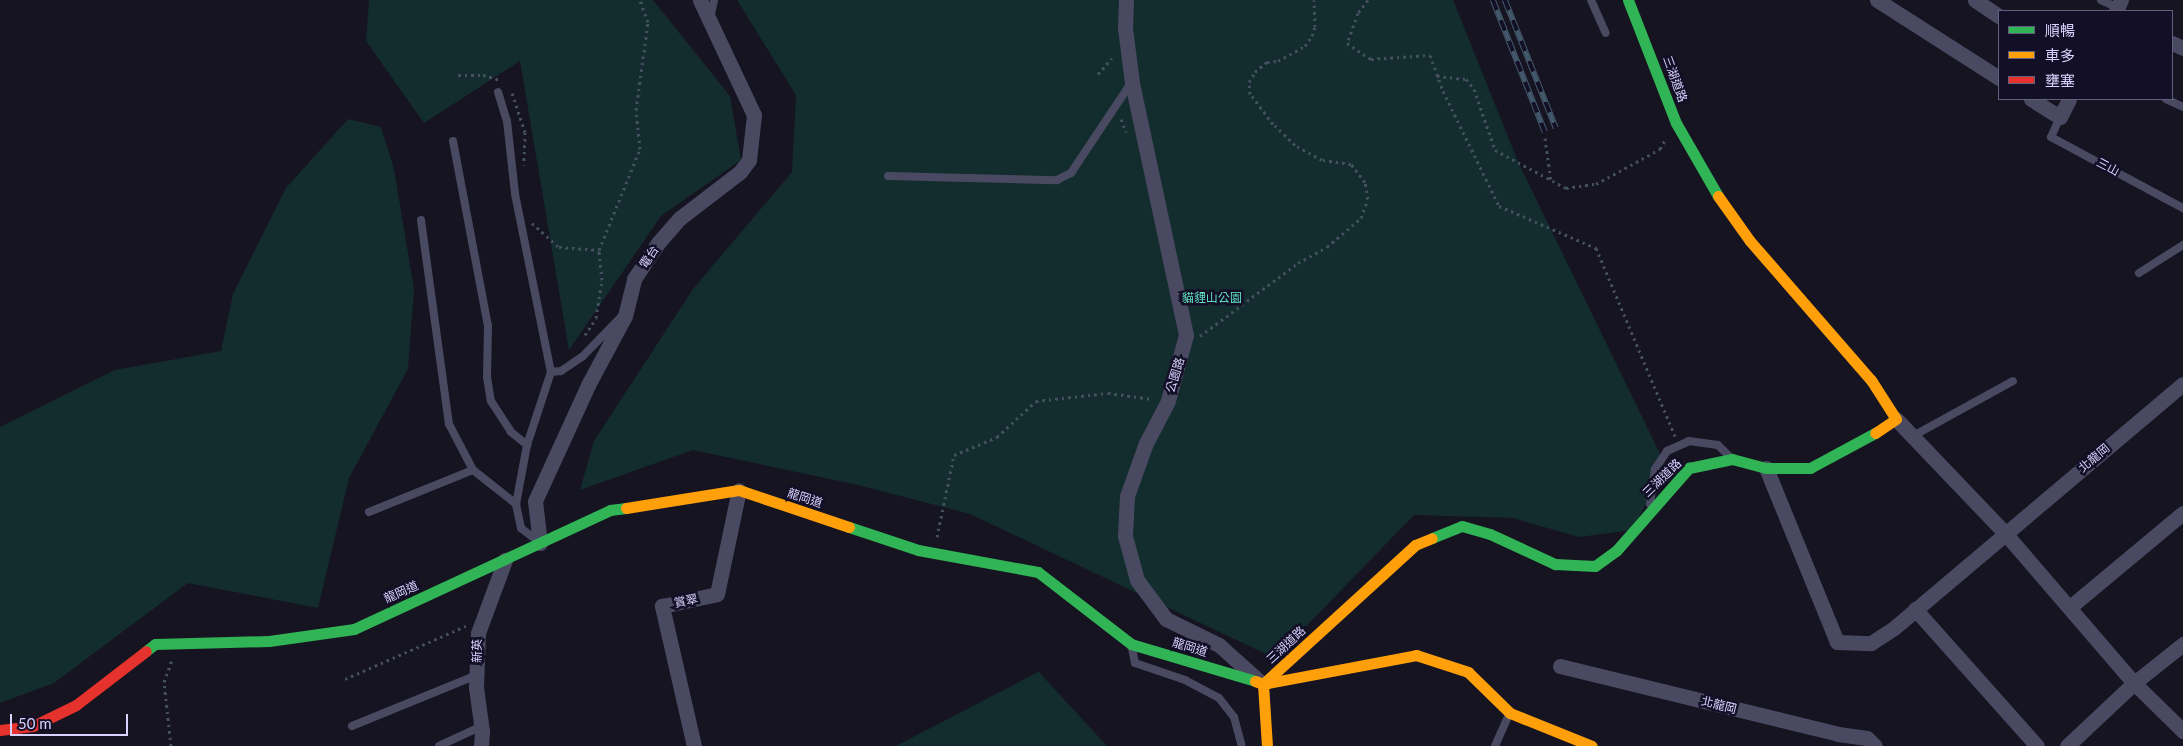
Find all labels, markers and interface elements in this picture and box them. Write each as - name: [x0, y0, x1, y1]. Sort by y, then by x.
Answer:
- legend: [1998, 10, 2173, 100]
- text: 順暢: [2045, 21, 2075, 39]
- text: 車多: [2045, 46, 2075, 64]
- street label: 三湖道路: [1660, 54, 1690, 104]
- text: 壅塞: [2045, 71, 2075, 89]
- street label: 三山: [2094, 155, 2122, 179]
- street label: 電台: [636, 243, 662, 271]
- park label: 貓貍山公園: [1182, 291, 1242, 305]
- street label: 公園路: [1163, 356, 1187, 394]
- street label: 北龍岡: [2076, 441, 2112, 475]
- street label: 三湖道路: [1640, 456, 1684, 500]
- street label: 龍岡道: [786, 486, 824, 510]
- street label: 龍岡道: [382, 578, 420, 606]
- street label: 賞翠: [673, 591, 699, 611]
- street label: 三湖道路: [1264, 623, 1308, 667]
- street label: 龍岡道: [1171, 635, 1209, 659]
- street label: 新英: [470, 639, 484, 663]
- street label: 北龍岡: [1700, 694, 1738, 716]
- scale bar: [12, 704, 130, 736]
- text: 50 m: [18, 714, 52, 732]

